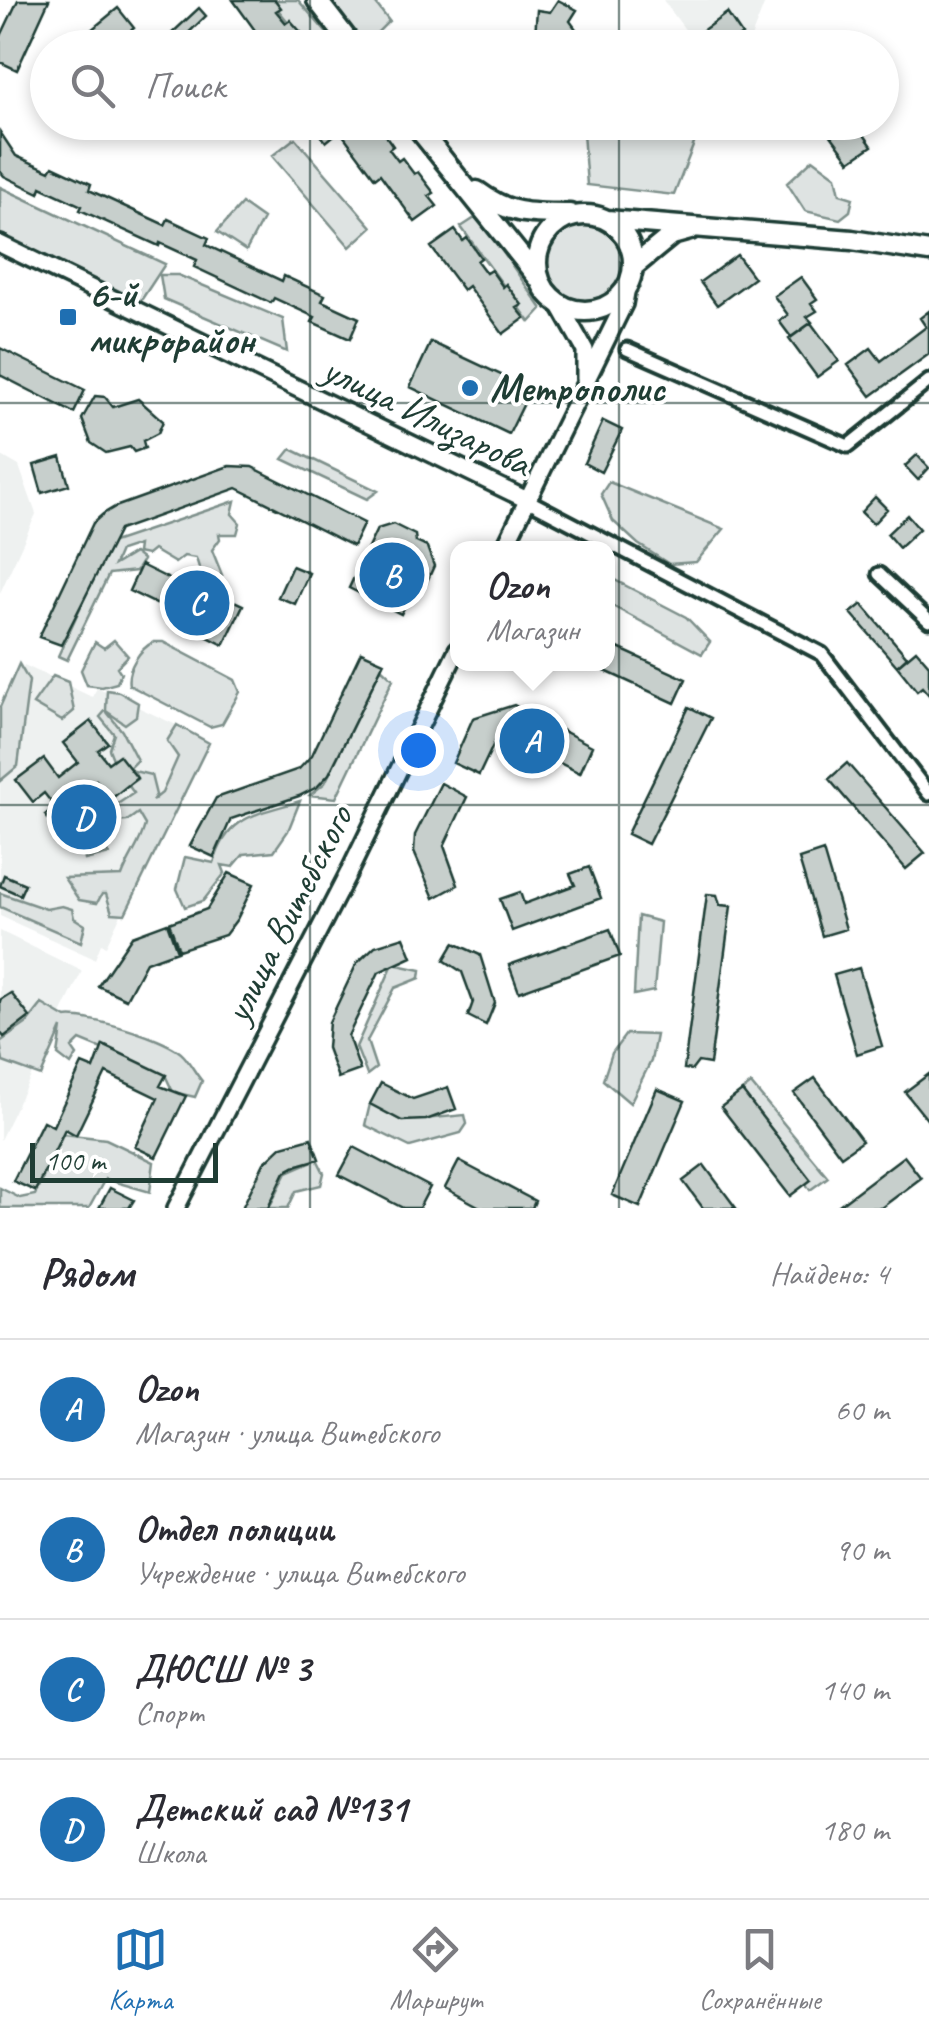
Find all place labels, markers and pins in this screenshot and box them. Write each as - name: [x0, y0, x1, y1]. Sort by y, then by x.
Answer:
- place label: 6-й микрорайон: [88, 269, 257, 365]
- marker: 6-й микрорайон: [57, 306, 79, 328]
- place label: Метрополис: [490, 363, 666, 413]
- marker: Метрополис: [459, 377, 481, 399]
- pin: B: [360, 538, 424, 612]
- pin: C: [164, 566, 230, 640]
- pin: A: [500, 704, 564, 778]
- pin: D: [52, 780, 116, 854]

